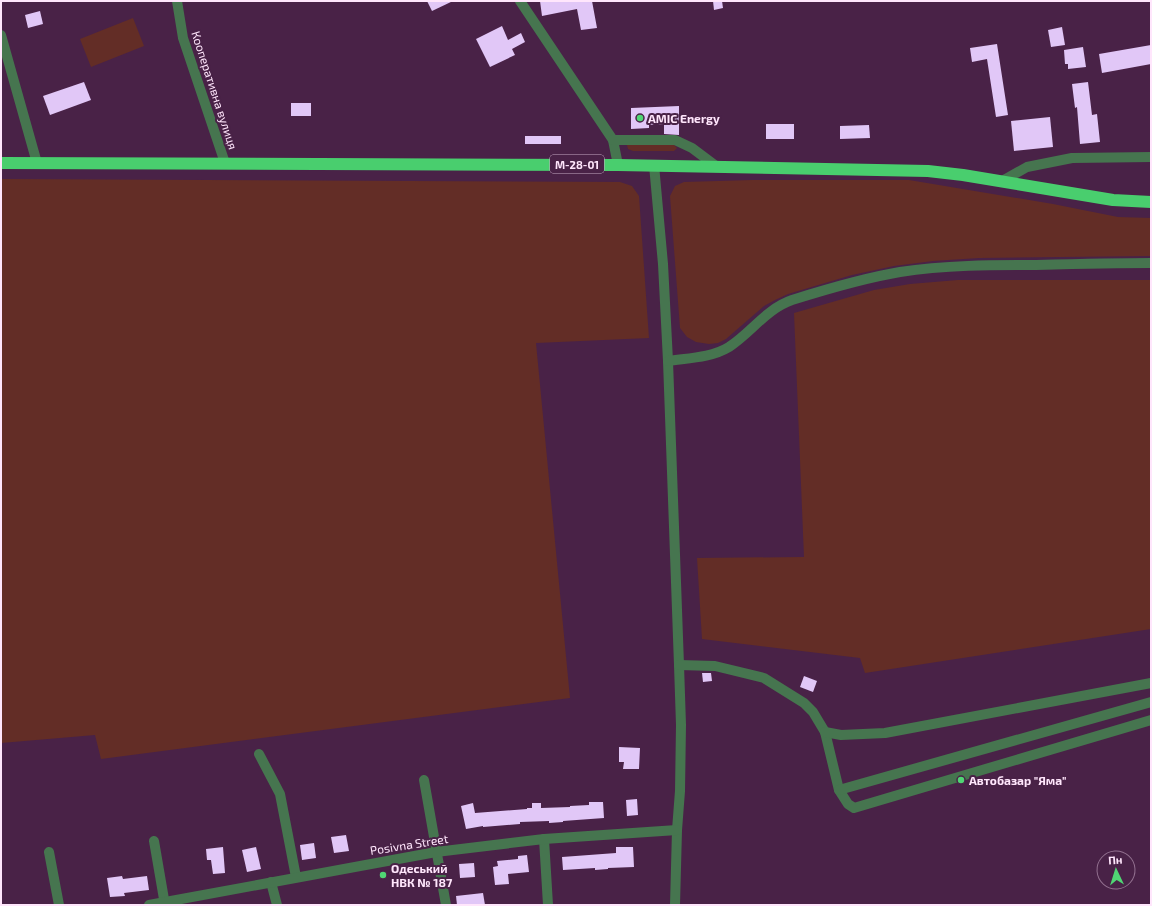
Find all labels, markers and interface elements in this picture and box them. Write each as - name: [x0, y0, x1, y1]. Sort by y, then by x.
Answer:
- street label: Кооперативна вулиця: [188, 29, 241, 151]
- place label: AMIC Energy: [648, 111, 720, 126]
- marker: AMIC Energy: [635, 113, 645, 123]
- road number: М-28-01: [550, 155, 604, 173]
- place label: Автобазар "Яма": [969, 773, 1066, 787]
- marker: Автобазар "Яма": [956, 775, 966, 785]
- street label: Posivna Street: [369, 831, 449, 857]
- north arrow: [1096, 850, 1136, 890]
- text: Пн: [1108, 853, 1123, 867]
- place label: Одеський НВК № 187: [391, 861, 453, 889]
- marker: Одеський НВК № 187: [378, 870, 388, 880]

